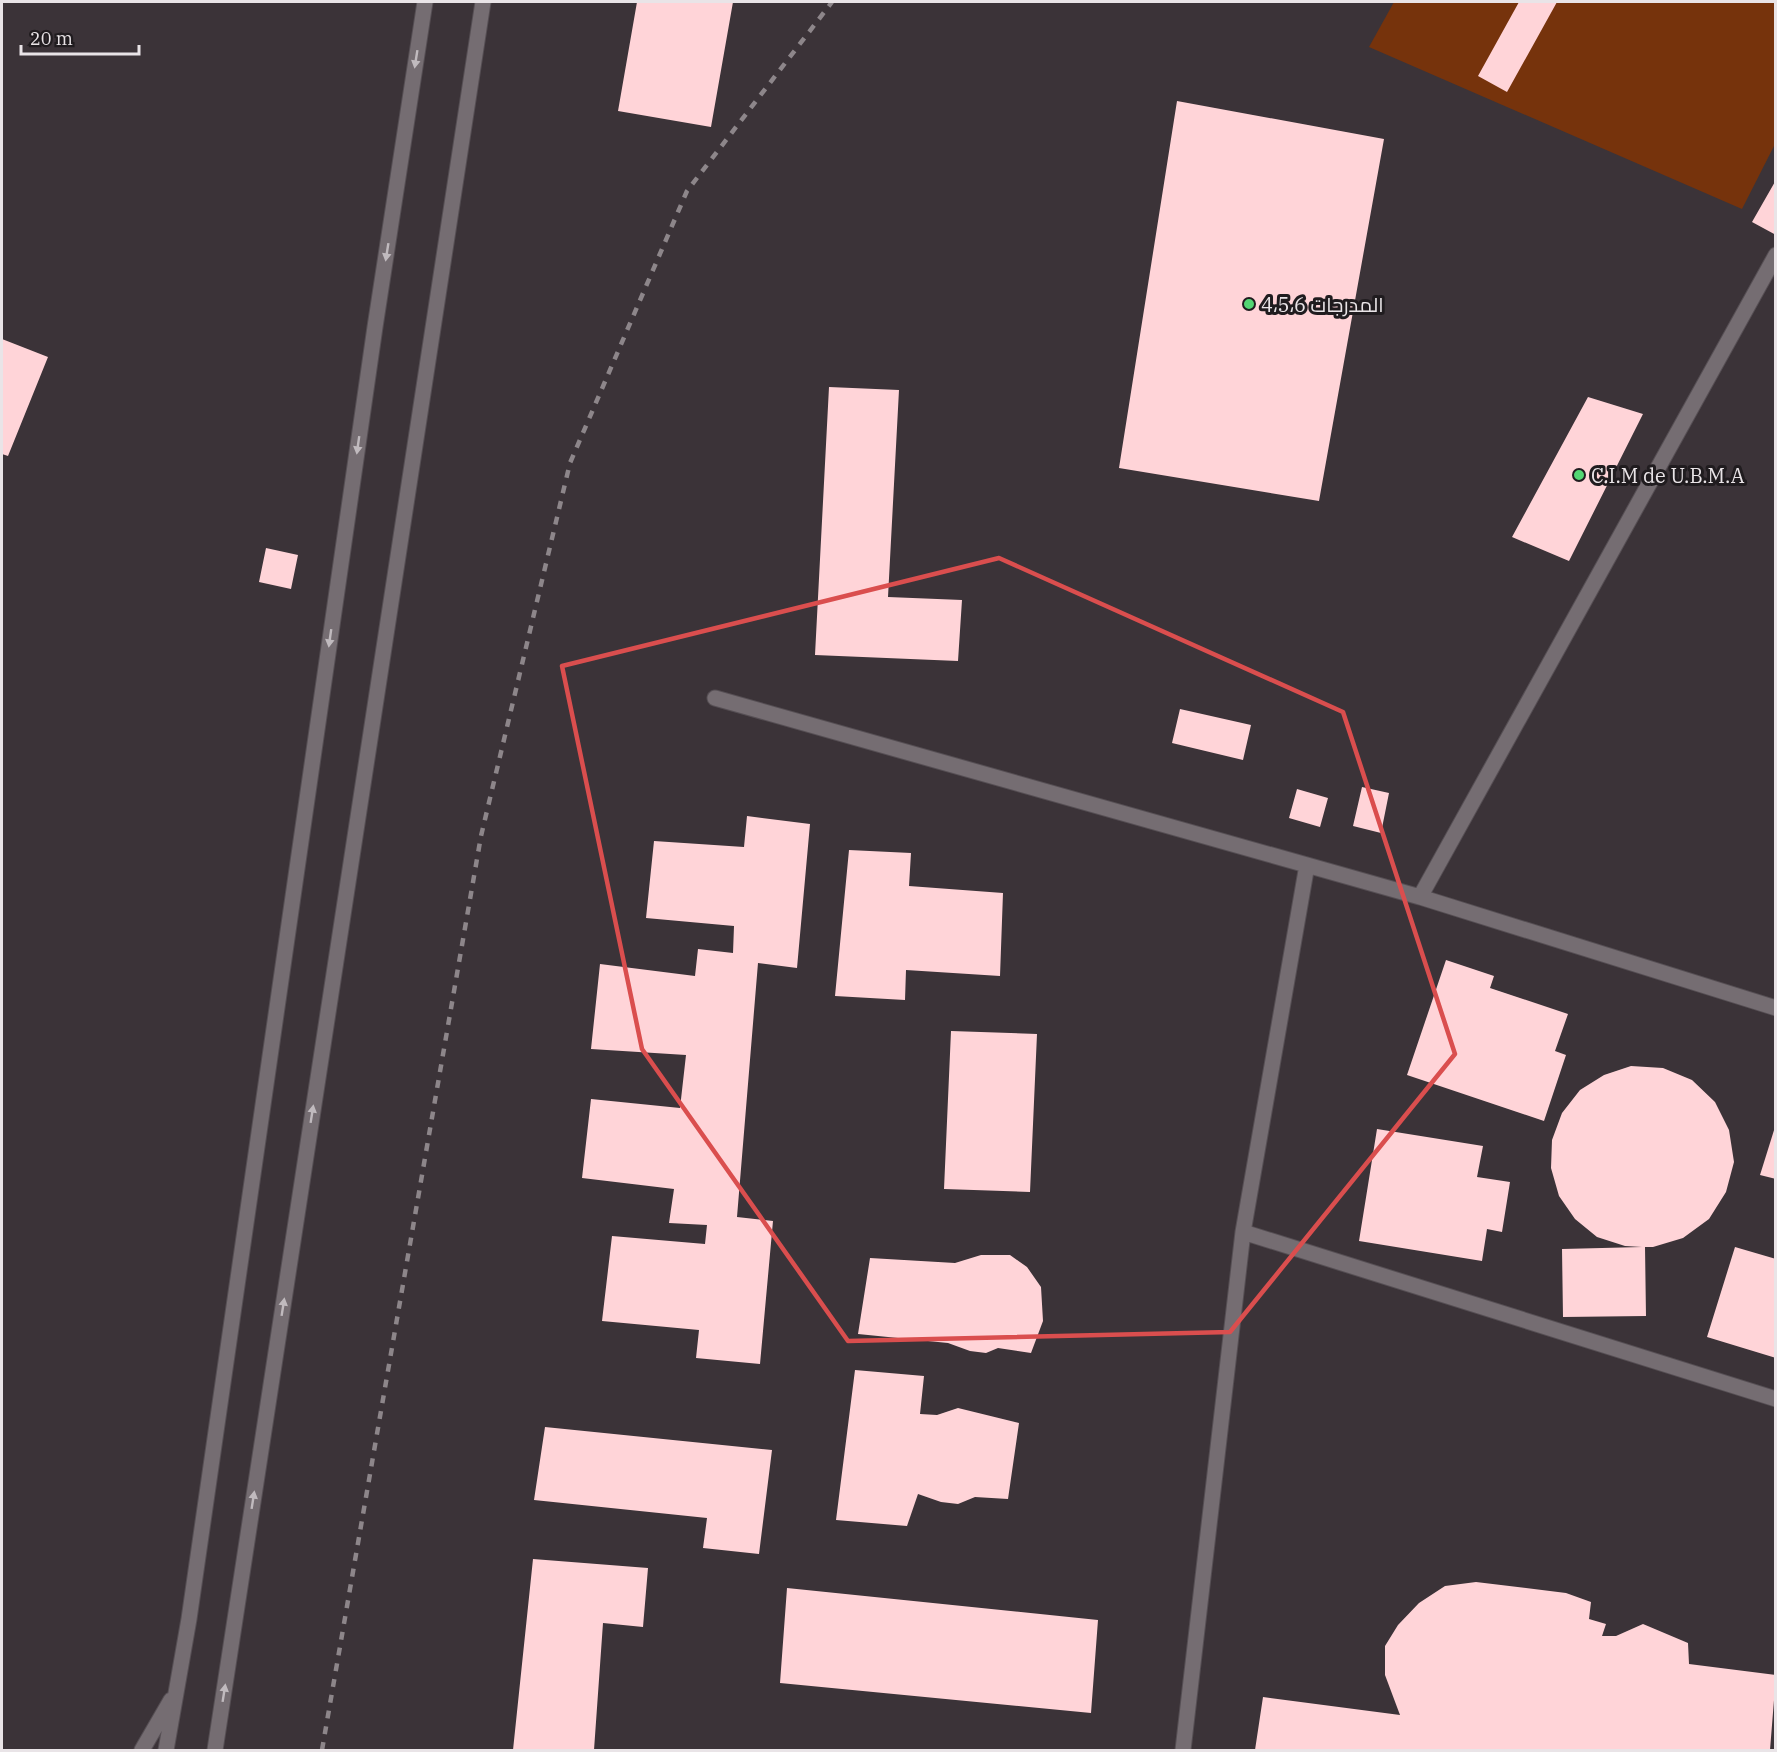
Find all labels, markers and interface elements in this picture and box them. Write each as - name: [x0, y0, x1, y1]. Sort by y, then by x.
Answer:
- scale bar: [21, 18, 140, 56]
- text: 20 m: [30, 27, 73, 50]
- one-way arrow: [412, 50, 421, 69]
- one-way arrow: [382, 243, 391, 262]
- place label: المدرجات 4،5،6: [1261, 291, 1384, 318]
- marker: المدرجات 4،5،6: [1242, 297, 1256, 311]
- one-way arrow: [354, 436, 363, 455]
- place label: C.I.M de U.B.M.A: [1591, 462, 1745, 489]
- marker: C.I.M de U.B.M.A: [1572, 468, 1586, 482]
- one-way arrow: [326, 629, 335, 648]
- one-way arrow: [308, 1105, 317, 1124]
- one-way arrow: [278, 1298, 287, 1317]
- one-way arrow: [249, 1490, 258, 1509]
- one-way arrow: [219, 1683, 228, 1702]

